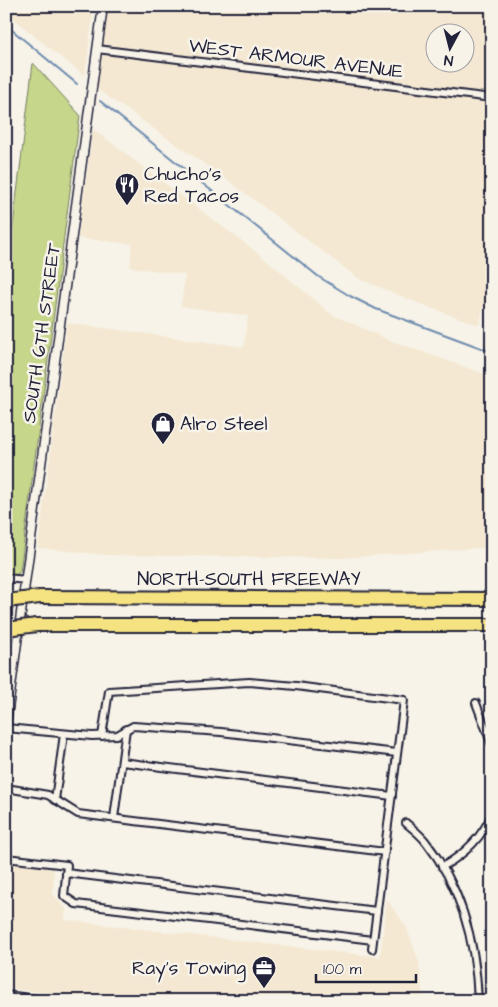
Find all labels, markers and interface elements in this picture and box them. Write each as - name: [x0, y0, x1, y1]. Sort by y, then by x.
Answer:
- north arrow: [426, 22, 476, 72]
- street label: WEST ARMOUR AVENUE: [187, 32, 405, 86]
- text: N: [443, 49, 454, 70]
- place label: Chucho's Red Tacos: [144, 161, 239, 210]
- restaurant icon: Chucho's Red Tacos: [114, 172, 140, 206]
- street label: SOUTH 6TH STREET: [16, 241, 68, 425]
- shop icon: Alro Steel: [150, 411, 176, 445]
- place label: Alro Steel: [180, 411, 267, 438]
- street label: NORTH-SOUTH FREEWAY: [137, 566, 361, 593]
- scale bar: [316, 952, 416, 984]
- place label: Ray's Towing: [132, 955, 246, 983]
- office icon: Ray's Towing: [251, 955, 277, 989]
- text: 100 m: [323, 959, 362, 980]

